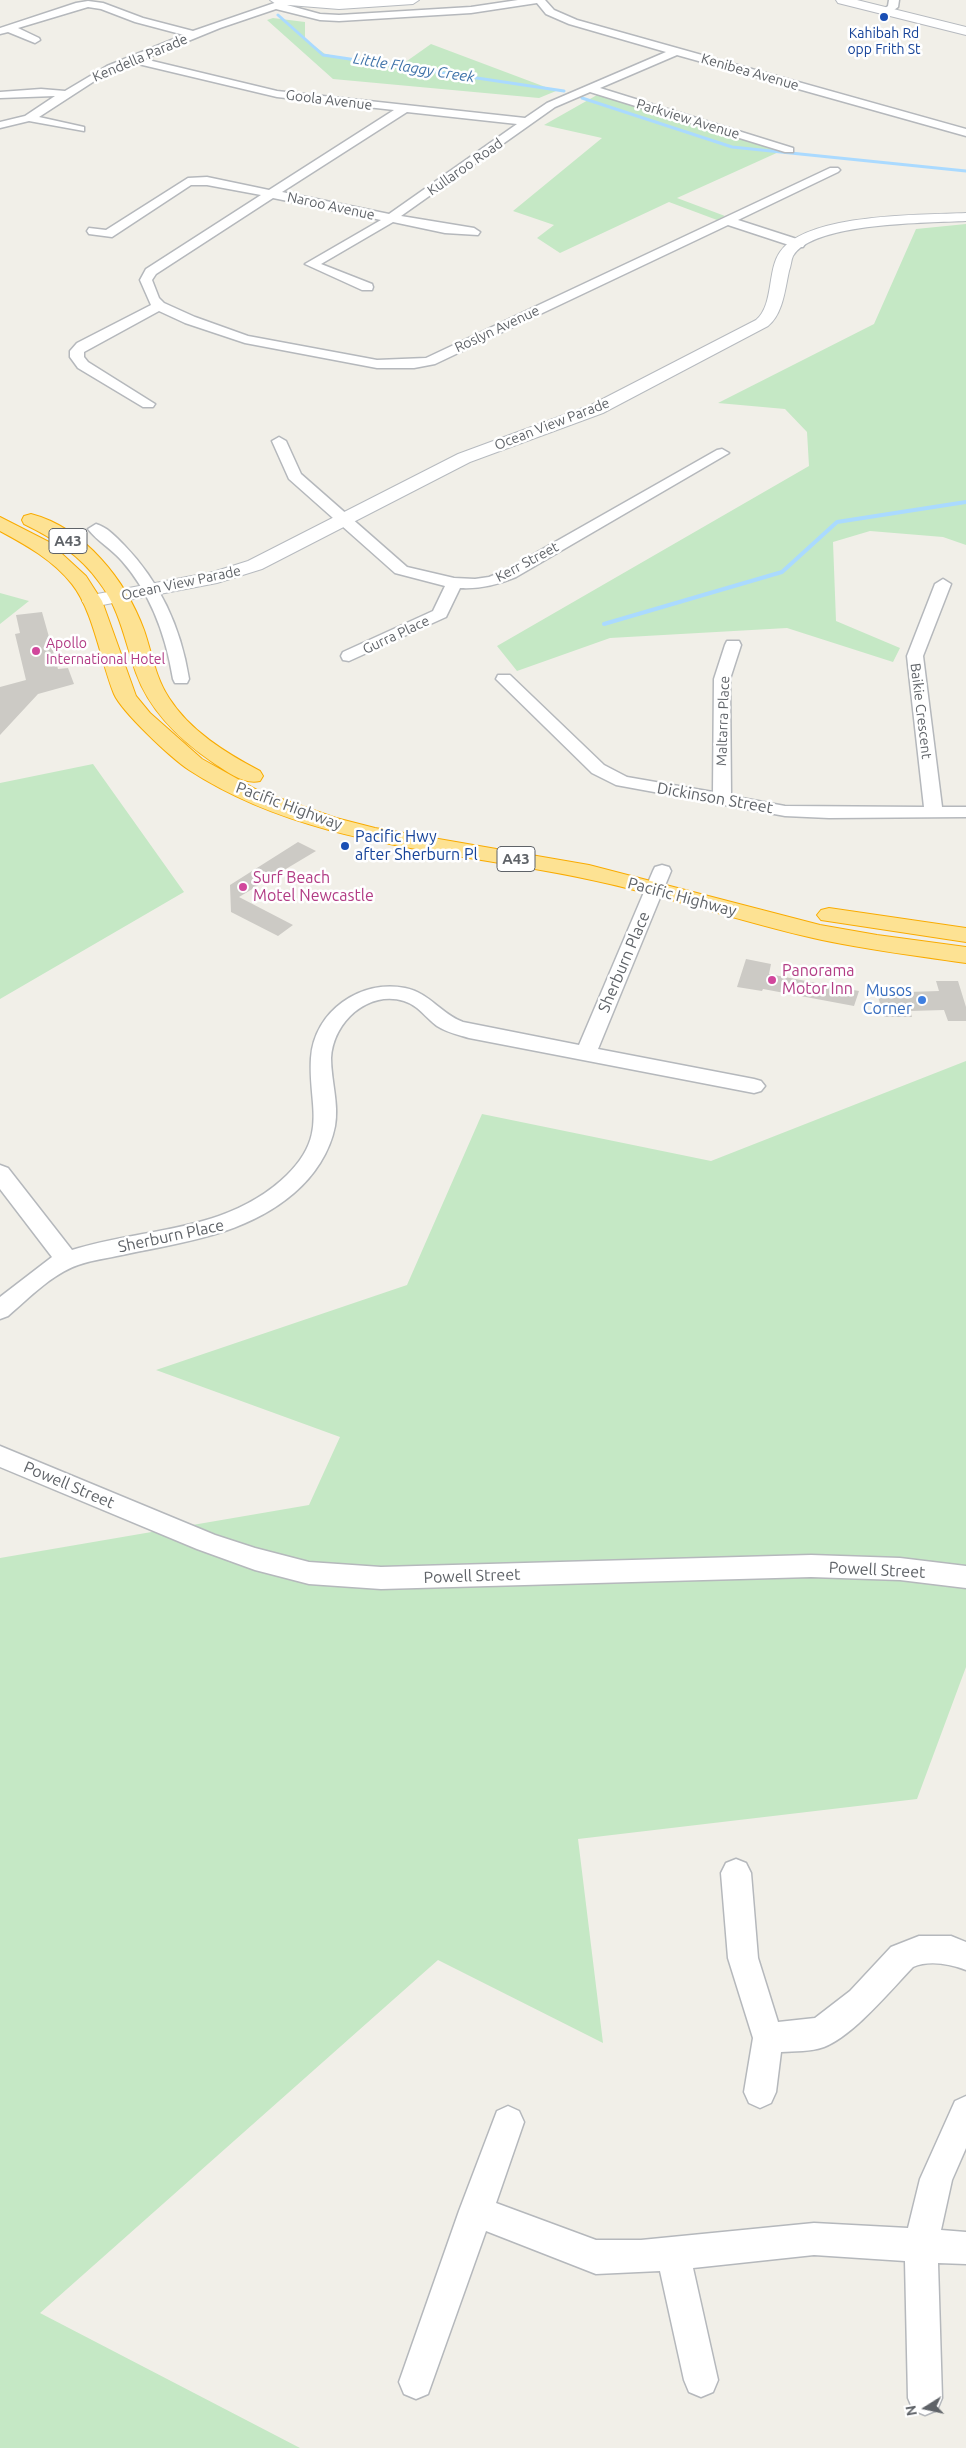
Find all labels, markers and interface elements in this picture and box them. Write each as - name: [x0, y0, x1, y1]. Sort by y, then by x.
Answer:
- marker: Kahibah Rd opp Frith St: [878, 11, 890, 23]
- place label: Kahibah Rd opp Frith St: [847, 25, 921, 58]
- street label: Kendella Parade: [90, 30, 190, 86]
- water label: Little Flaggy Creek: [352, 50, 476, 86]
- street label: Kenibea Avenue: [699, 50, 801, 94]
- street label: Goola Avenue: [285, 86, 373, 114]
- street label: Parkview Avenue: [634, 95, 742, 143]
- street label: Kullaroo Road: [424, 135, 506, 199]
- street label: Naroo Avenue: [286, 189, 376, 223]
- street label: Roslyn Avenue: [452, 302, 542, 356]
- street label: Ocean View Parade: [492, 394, 612, 454]
- road number: A43: [49, 528, 87, 554]
- street label: Kerr Street: [493, 538, 561, 586]
- street label: Ocean View Parade: [120, 562, 242, 604]
- street label: Gurra Place: [360, 612, 432, 658]
- place label: Apollo International Hotel: [46, 635, 165, 668]
- marker: Apollo International Hotel: [30, 645, 42, 657]
- street label: Baikie Crescent: [907, 662, 935, 760]
- street label: Maltarra Place: [713, 676, 733, 766]
- street label: Pacific Highway: [233, 778, 345, 834]
- street label: Dickinson Street: [655, 778, 775, 818]
- place label: Pacific Hwy after Sherburn Pl: [355, 827, 478, 865]
- marker: Pacific Hwy after Sherburn Pl: [339, 840, 351, 852]
- road number: A43: [497, 846, 535, 872]
- place label: Surf Beach Motel Newcastle: [253, 868, 374, 906]
- street label: Pacific Highway: [626, 873, 738, 921]
- marker: Surf Beach Motel Newcastle: [237, 881, 249, 893]
- street label: Sherburn Place: [594, 909, 654, 1015]
- place label: Panorama Motor Inn: [782, 961, 854, 999]
- marker: Panorama Motor Inn: [766, 974, 778, 986]
- place label: Musos Corner: [863, 981, 912, 1019]
- marker: Musos Corner: [916, 994, 928, 1006]
- street label: Sherburn Place: [116, 1215, 226, 1257]
- street label: Powell Street: [21, 1457, 117, 1513]
- street label: Powell Street: [828, 1558, 926, 1582]
- street label: Powell Street: [423, 1565, 521, 1587]
- north arrow: [901, 2383, 951, 2433]
- text: N: [902, 2404, 920, 2417]

